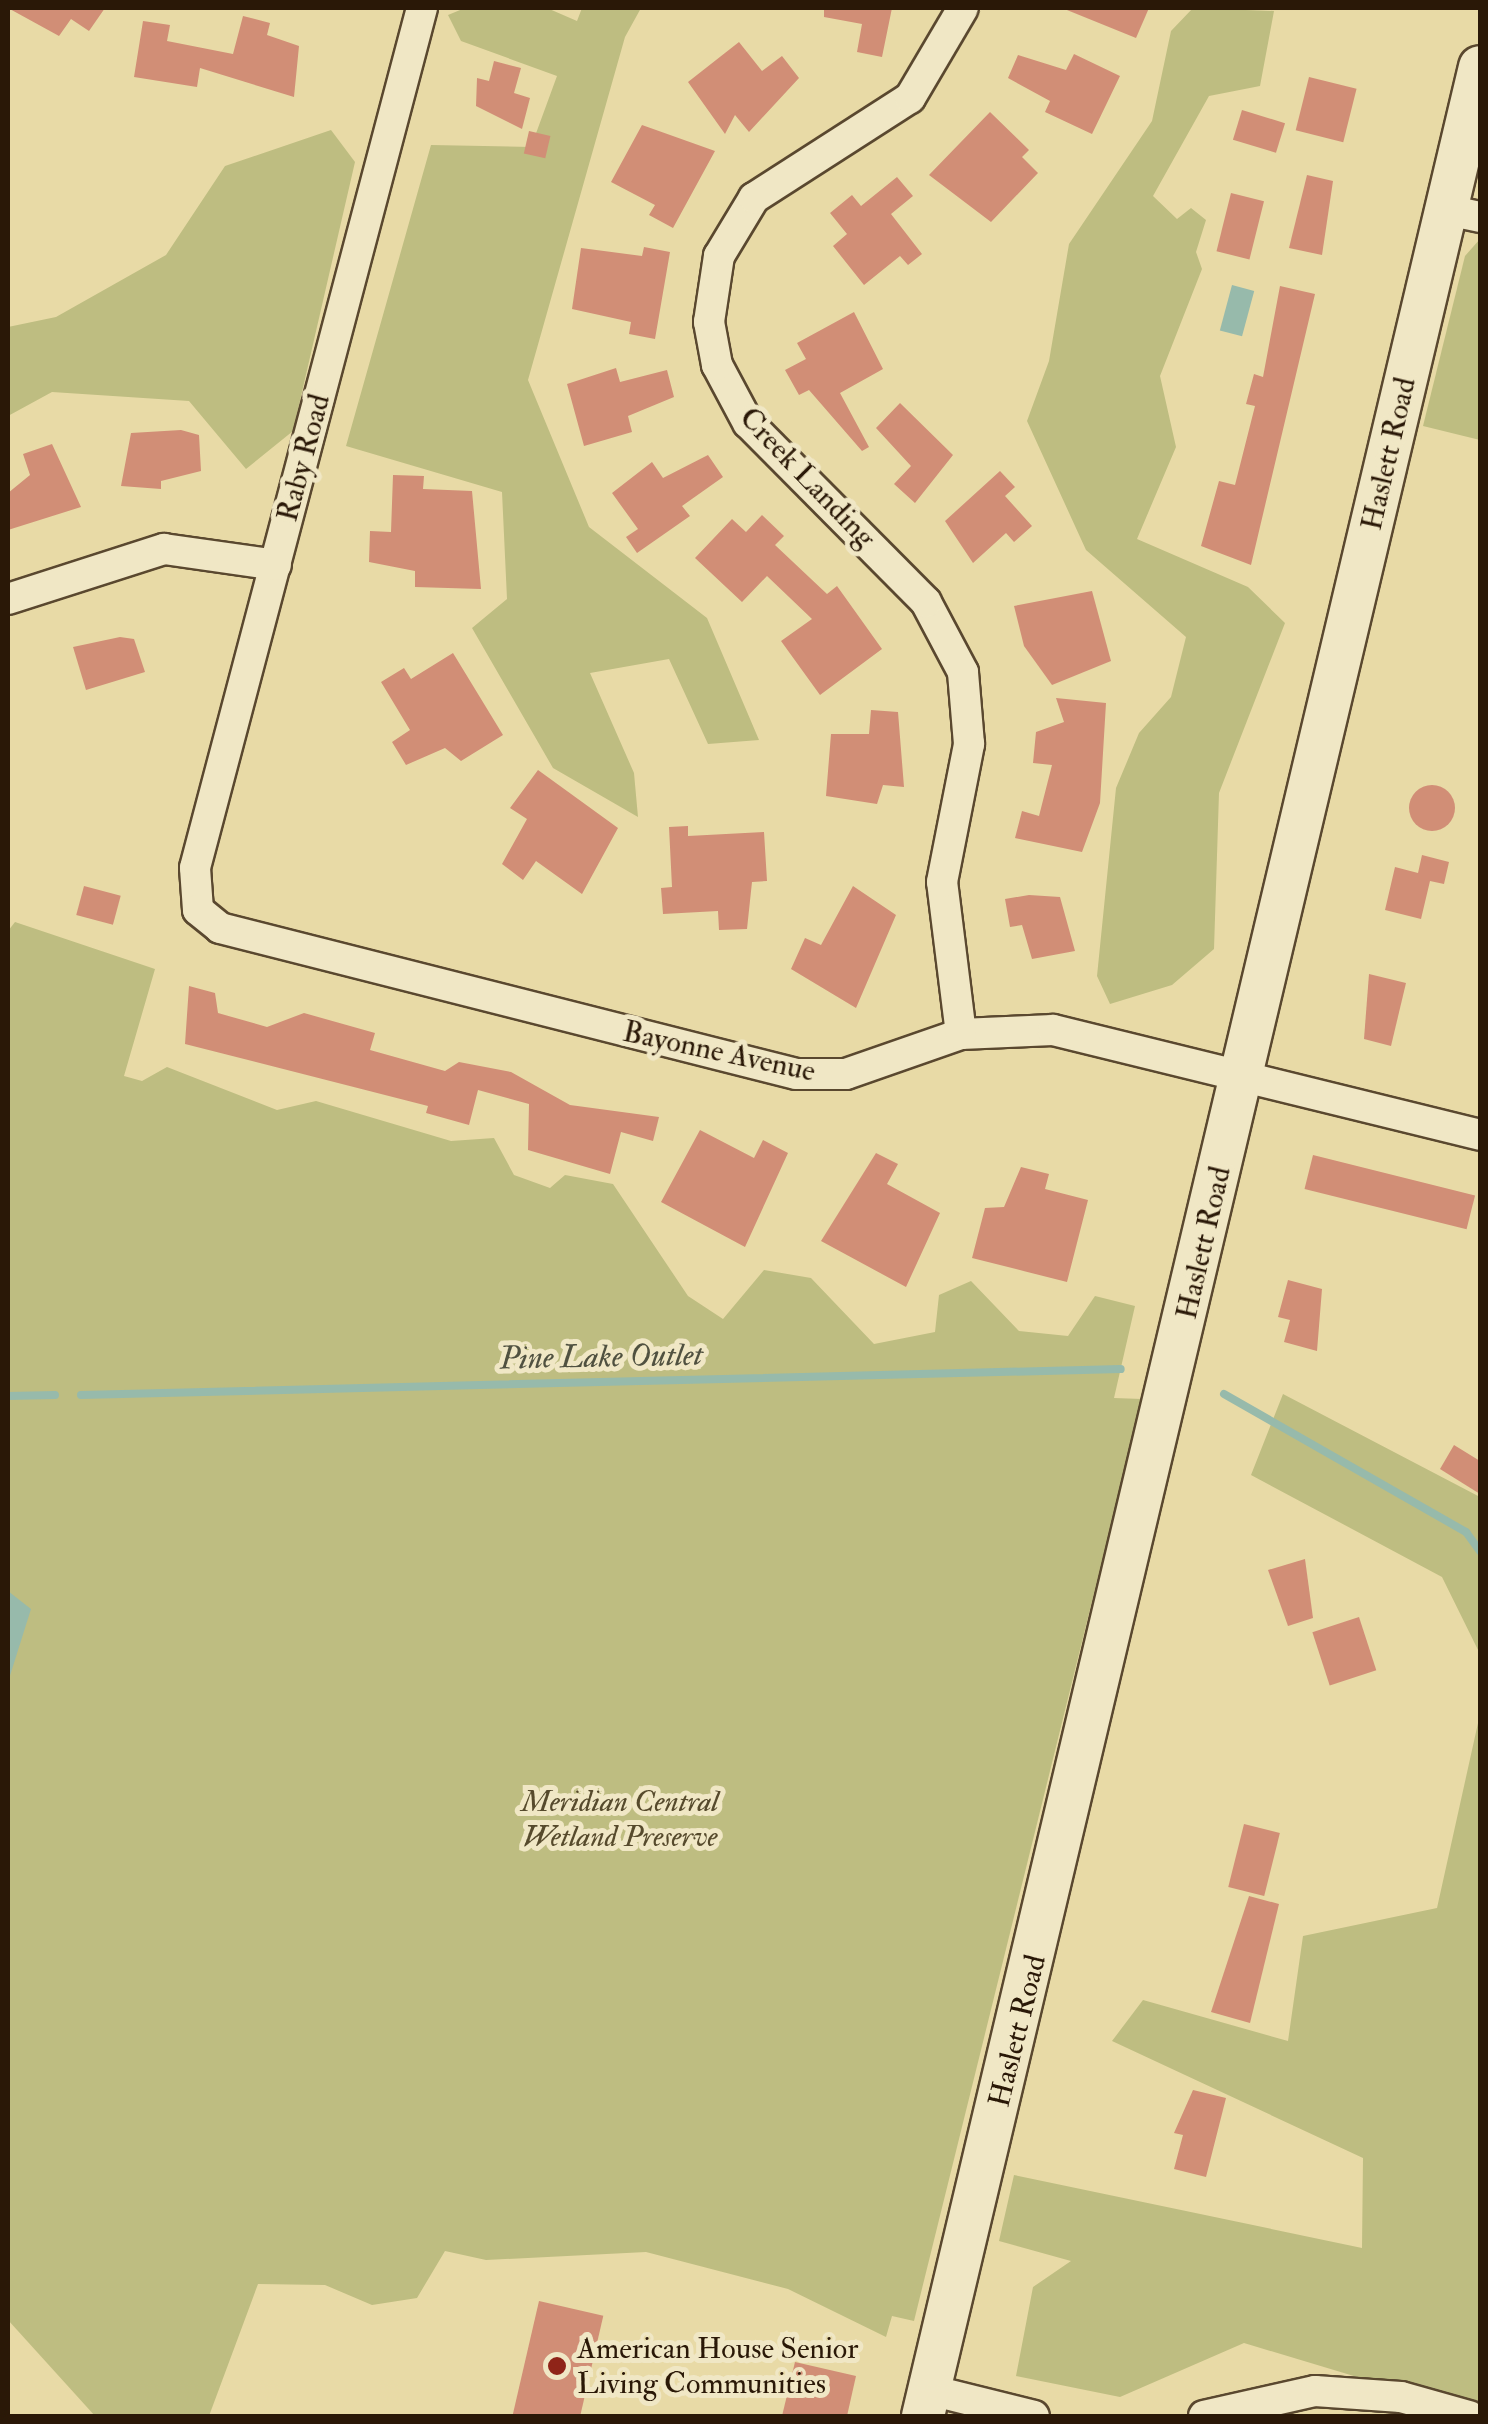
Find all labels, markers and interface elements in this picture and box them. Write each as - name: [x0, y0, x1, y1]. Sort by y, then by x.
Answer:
- street label: Haslett Road: [1354, 374, 1424, 534]
- street label: Raby Road: [270, 390, 338, 526]
- street label: Creek Landing: [731, 400, 883, 556]
- street label: Bayonne Avenue: [620, 1014, 818, 1090]
- street label: Haslett Road: [1169, 1163, 1239, 1323]
- water label: Pine Lake Outlet: [499, 1336, 703, 1378]
- park label: Meridian Central Wetland Preserve: [521, 1784, 719, 1854]
- street label: Haslett Road: [982, 1951, 1054, 2111]
- place label: American House Senior Living Communities: [577, 2331, 858, 2402]
- marker: American House Senior Living Communities: [546, 2355, 568, 2377]

